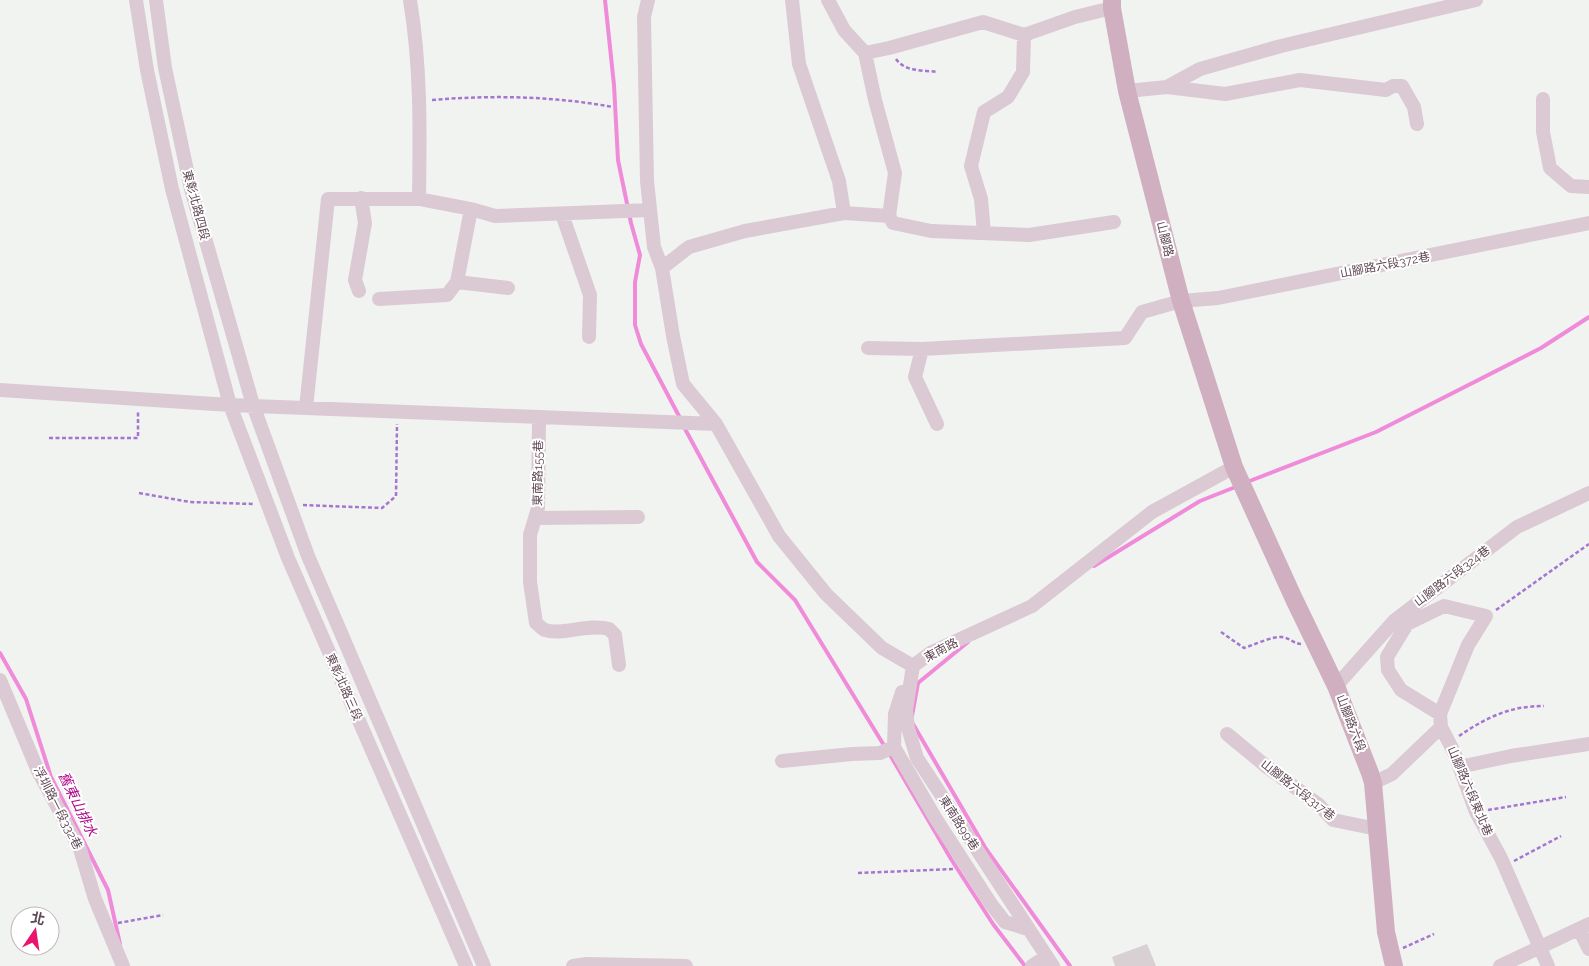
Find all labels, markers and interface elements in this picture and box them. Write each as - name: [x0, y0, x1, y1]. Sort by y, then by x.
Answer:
- street label: 東彰北路四段: [180, 168, 212, 242]
- street label: 山腳路: [1154, 220, 1176, 258]
- street label: 山腳路六段372巷: [1339, 249, 1431, 281]
- street label: 東南路155巷: [530, 440, 546, 506]
- street label: 山腳路六段324巷: [1411, 543, 1493, 609]
- street label: 東南路: [922, 635, 960, 665]
- street label: 東彰北路三段: [323, 651, 365, 723]
- street label: 山腳路六段: [1334, 692, 1368, 754]
- street label: 山腳路六段東北巷: [1445, 744, 1495, 838]
- street label: 山腳路六段317巷: [1258, 757, 1338, 823]
- street label: 浮圳路一段332巷: [31, 764, 85, 852]
- water label: 舊東山排水: [55, 769, 101, 840]
- street label: 東南路99巷: [936, 793, 982, 853]
- north arrow: [10, 906, 60, 956]
- text: 北: [29, 909, 47, 928]

